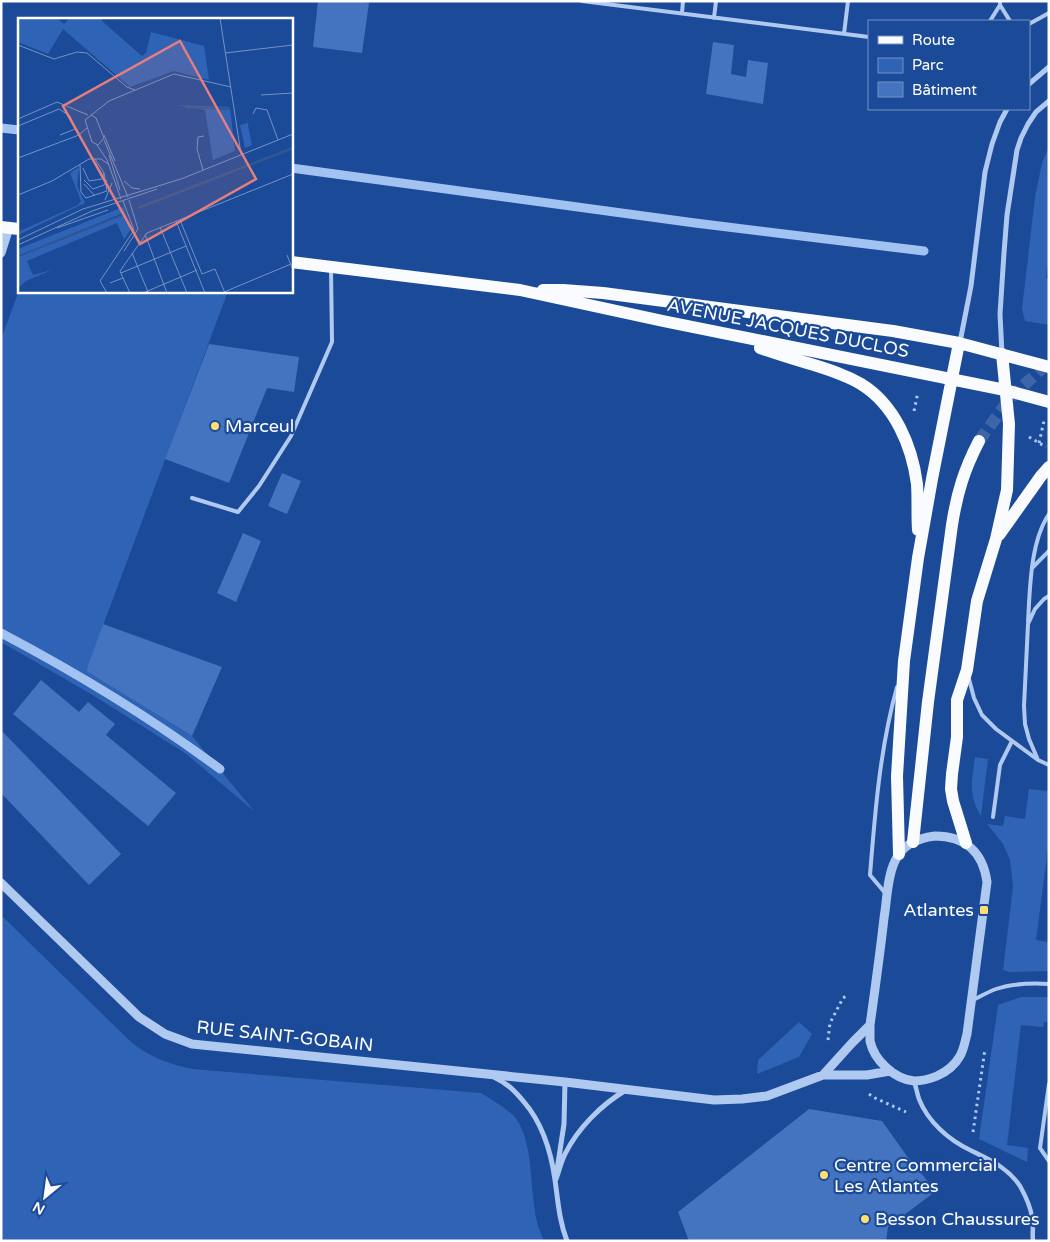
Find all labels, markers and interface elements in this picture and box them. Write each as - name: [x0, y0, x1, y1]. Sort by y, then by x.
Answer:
- inset map: [18, 18, 292, 292]
- legend: [868, 20, 1030, 110]
- text: Route: [912, 31, 955, 49]
- text: Parc: [912, 56, 944, 74]
- text: Bâtiment: [912, 81, 977, 99]
- street label: AVENUE JACQUES DUCLOS: [665, 294, 911, 362]
- place label: Marceul: [225, 415, 294, 437]
- marker: Marceul: [209, 420, 221, 432]
- place label: Atlantes: [903, 899, 974, 921]
- marker: Atlantes: [978, 904, 990, 916]
- street label: RUE SAINT-GOBAIN: [196, 1016, 374, 1056]
- place label: Centre Commercial Les Atlantes: [834, 1154, 997, 1197]
- marker: Centre Commercial Les Atlantes: [818, 1169, 830, 1181]
- north arrow: [20, 1172, 70, 1222]
- text: N: [30, 1198, 48, 1218]
- place label: Besson Chaussures: [875, 1208, 1040, 1230]
- marker: Besson Chaussures: [859, 1213, 871, 1225]

